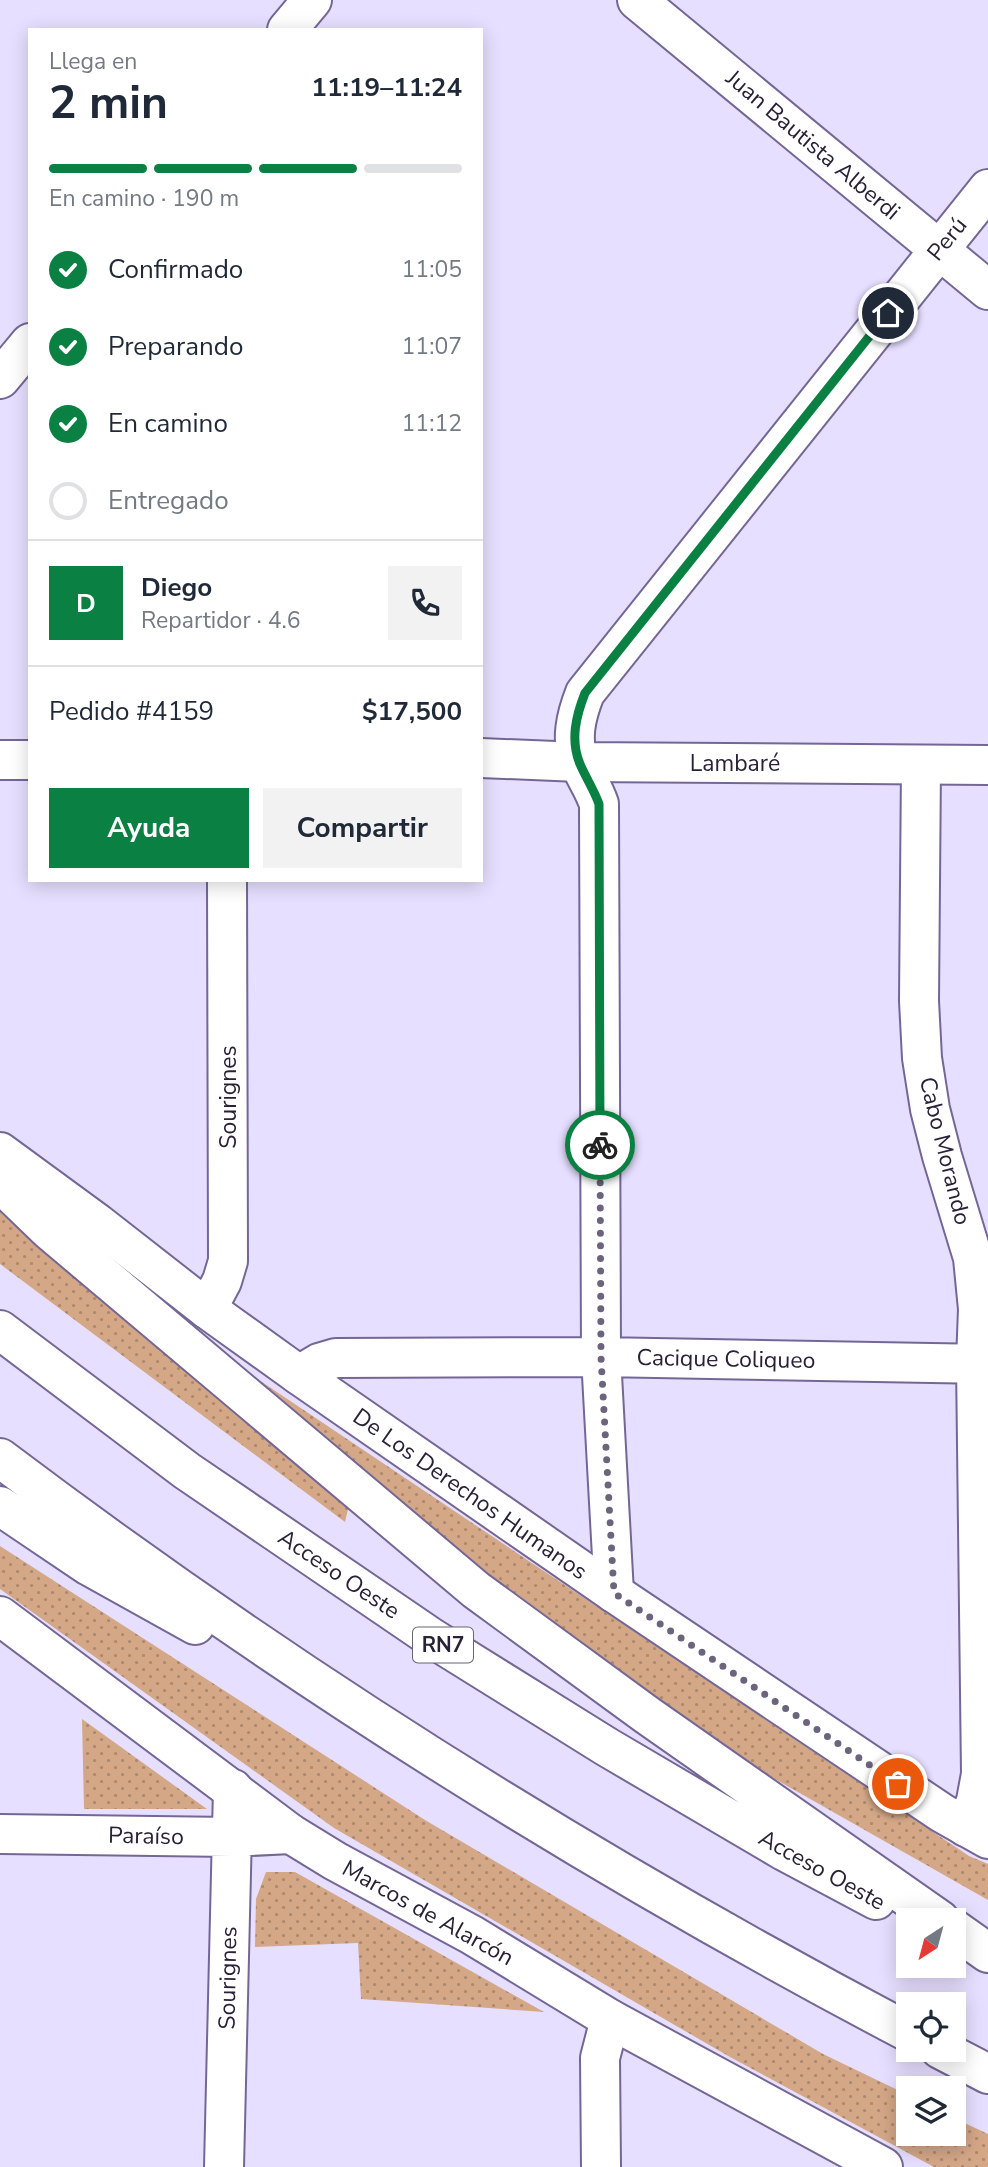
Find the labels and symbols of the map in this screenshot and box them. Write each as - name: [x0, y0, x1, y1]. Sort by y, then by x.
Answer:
- street label: Juan Bautista Alberdi: [719, 62, 907, 227]
- street label: Perú: [920, 211, 974, 267]
- pin: [858, 283, 918, 343]
- street label: Lambaré: [690, 748, 780, 779]
- street label: Sourignes: [213, 1045, 244, 1149]
- street label: Cabo Morando: [912, 1074, 978, 1228]
- courier: [565, 1110, 635, 1180]
- street label: Cacique Coliqueo: [636, 1342, 816, 1376]
- street label: De Los Derechos Humanos: [347, 1401, 593, 1587]
- street label: Acceso Oeste: [272, 1522, 406, 1626]
- road number: RN7: [413, 1628, 473, 1662]
- pin: [868, 1754, 928, 1814]
- street label: Paraíso: [108, 1820, 184, 1852]
- street label: Acceso Oeste: [753, 1822, 891, 1918]
- street label: Marcos de Alarcón: [337, 1853, 519, 1973]
- north arrow: [896, 1908, 966, 1978]
- street label: Sourignes: [212, 1926, 244, 2030]

